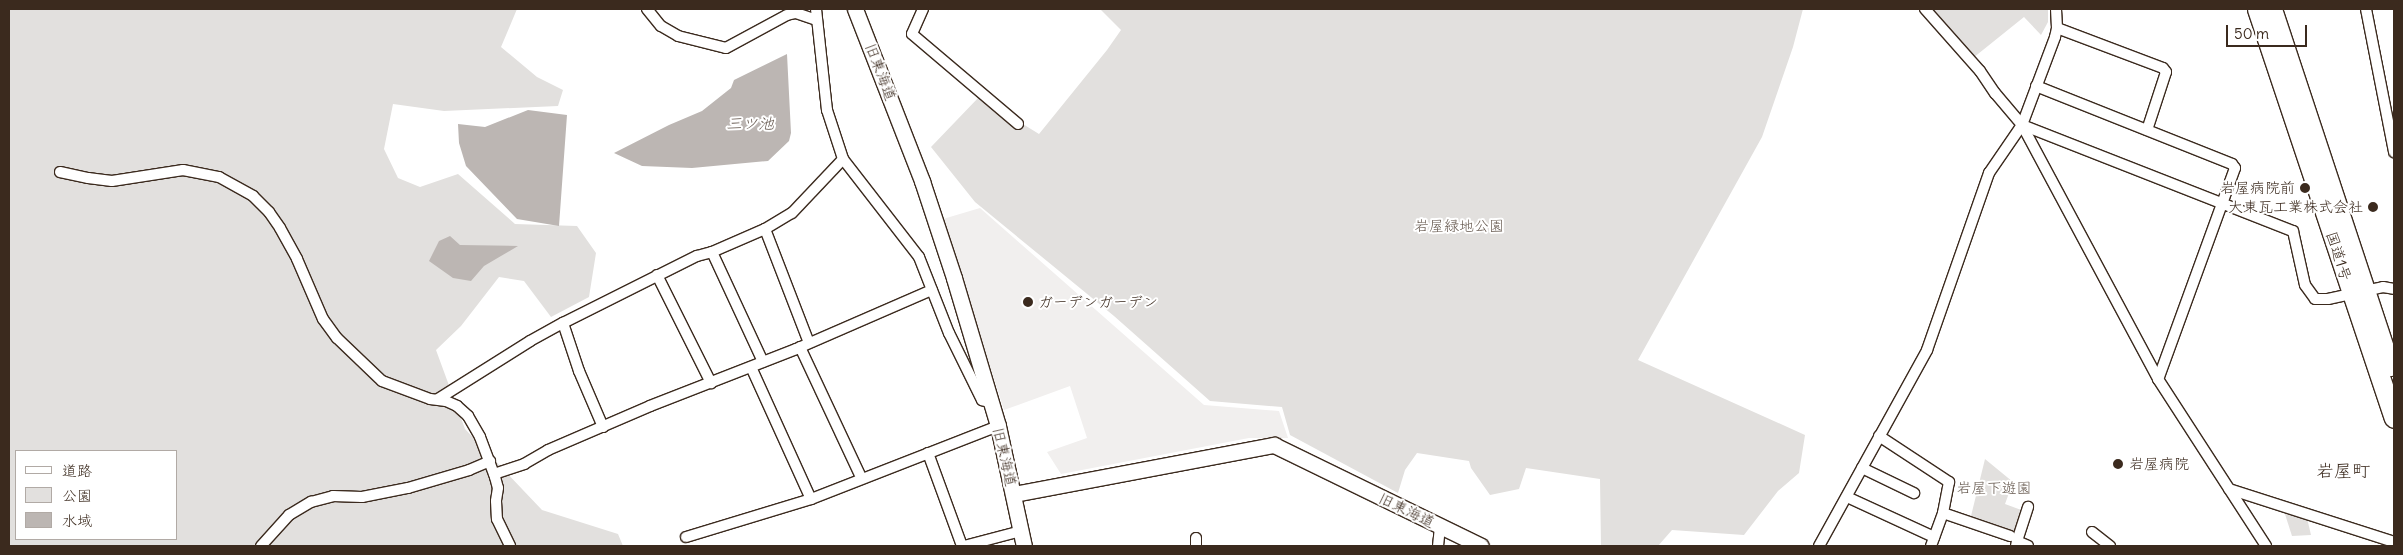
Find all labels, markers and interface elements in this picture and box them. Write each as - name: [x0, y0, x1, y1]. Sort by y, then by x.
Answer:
- scale bar: [2228, 15, 2309, 47]
- text: 50 m: [2234, 24, 2269, 43]
- street label: 旧東海道: [862, 41, 900, 103]
- water label: 三ツ池: [726, 113, 774, 133]
- place label: 岩屋病院前: [2220, 179, 2295, 197]
- marker: 岩屋病院前: [2299, 182, 2311, 194]
- place label: 大東瓦工業株式会社: [2228, 198, 2363, 216]
- marker: 大東瓦工業株式会社: [2367, 201, 2379, 213]
- park label: 岩屋緑地公園: [1414, 217, 1504, 235]
- street label: 国道1号: [2323, 229, 2355, 283]
- place label: ガーデンガーデン: [1038, 293, 1158, 311]
- marker: ガーデンガーデン: [1022, 296, 1034, 308]
- street label: 旧東海道: [989, 426, 1021, 488]
- legend: [15, 450, 178, 540]
- place label: 岩屋病院: [2129, 455, 2189, 473]
- marker: 岩屋病院: [2111, 457, 2125, 471]
- district label: 岩屋町: [2316, 460, 2370, 482]
- text: 道路: [62, 461, 92, 480]
- park label: 岩屋下遊園: [1957, 479, 2031, 497]
- text: 公園: [62, 486, 92, 505]
- street label: 旧東海道: [1376, 489, 1438, 531]
- text: 水域: [62, 511, 92, 530]

